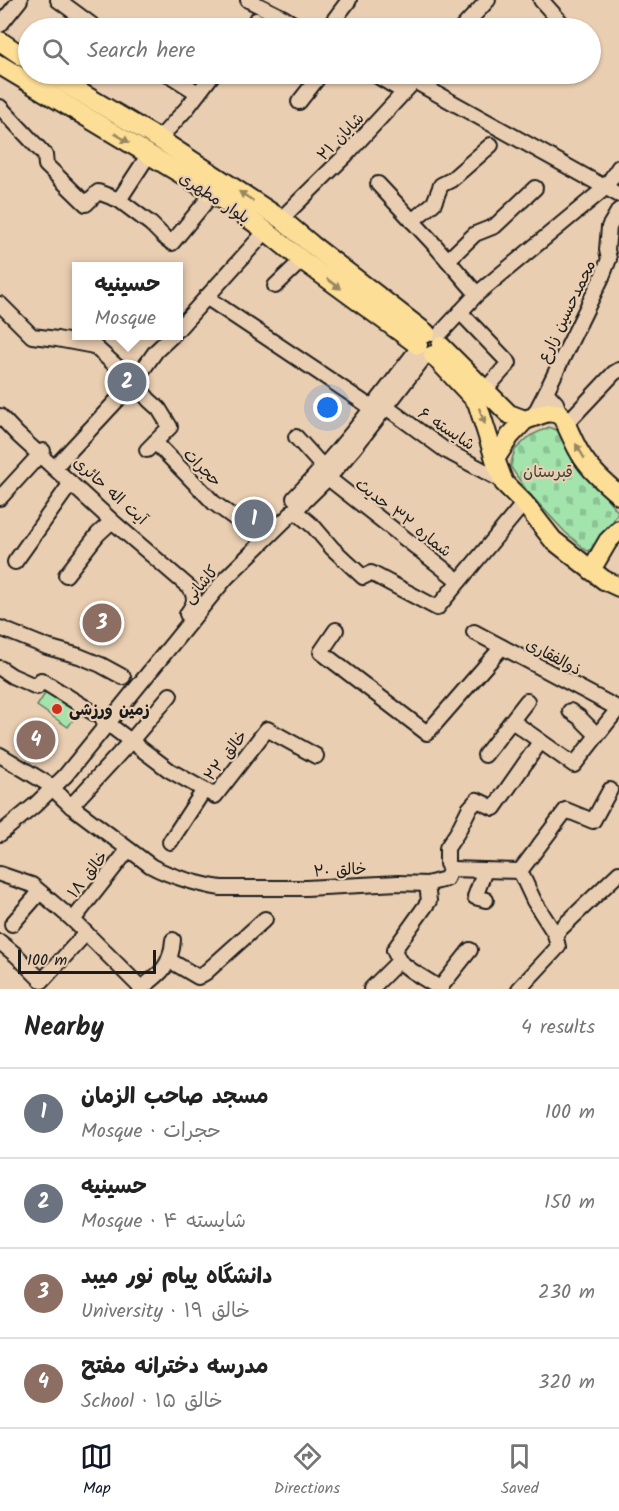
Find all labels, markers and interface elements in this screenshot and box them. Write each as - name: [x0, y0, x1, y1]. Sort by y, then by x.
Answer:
- search box: [18, 18, 601, 84]
- text: Search here: [87, 34, 195, 69]
- icon: search: [39, 35, 72, 68]
- street label: شایان ۲۱: [312, 107, 371, 167]
- one-way arrow: [114, 133, 131, 143]
- street label: بلوار مطهری: [174, 166, 255, 231]
- one-way arrow: [238, 191, 254, 202]
- street label: محمدحسین زارع: [532, 256, 603, 367]
- popup: [72, 262, 183, 340]
- text: حسینیه: [95, 268, 160, 303]
- one-way arrow: [326, 278, 342, 290]
- text: Mosque: [95, 303, 156, 335]
- pin: 2: [108, 360, 146, 404]
- your location: [313, 393, 342, 422]
- street label: شایسته ۶: [413, 401, 480, 457]
- one-way arrow: [477, 408, 487, 426]
- street label: حجرات: [177, 443, 227, 493]
- one-way arrow: [575, 443, 586, 460]
- street label: آیت اله حائری: [67, 451, 154, 532]
- park label: قبرستان: [523, 460, 573, 485]
- street label: شماره ۳۲ حدیث: [349, 472, 457, 564]
- pin: 1: [234, 496, 274, 542]
- street label: کاشانی: [177, 560, 225, 610]
- pin: 3: [82, 600, 122, 646]
- street label: ذوالفقاری: [521, 632, 586, 682]
- place label: زمین ورزشی: [69, 698, 150, 723]
- marker: زمین ورزشی: [50, 702, 64, 716]
- pin: 4: [16, 718, 56, 762]
- street label: خالق ۲۲: [198, 725, 254, 787]
- street label: خالق ۱۸: [62, 846, 115, 904]
- street label: خالق ۲۰: [313, 857, 367, 884]
- scale bar: [18, 947, 156, 974]
- text: 100 m: [27, 948, 67, 973]
- text: Nearby: [24, 1007, 104, 1049]
- text: 4 results: [521, 1012, 595, 1044]
- text: مسجد صاحب الزمان: [81, 1080, 269, 1115]
- text: 1: [40, 1097, 47, 1129]
- text: 100 m: [545, 1097, 595, 1129]
- text: Mosque · حجرات: [81, 1116, 221, 1148]
- text: حسینیه: [81, 1170, 147, 1205]
- text: 2: [38, 1187, 49, 1219]
- text: 150 m: [544, 1187, 595, 1219]
- text: Mosque · شایسته ۴: [81, 1206, 246, 1238]
- text: دانشگاه پیام نور میبد: [81, 1260, 272, 1295]
- text: 3: [38, 1277, 49, 1309]
- text: 230 m: [538, 1277, 595, 1309]
- text: University · خالق ۱۹: [81, 1296, 250, 1328]
- text: مدرسه دخترانه مفتح: [81, 1350, 269, 1385]
- text: 4: [38, 1367, 49, 1399]
- text: 320 m: [538, 1367, 595, 1399]
- text: School · خالق ۱۵: [81, 1386, 223, 1418]
- tab: Map: [80, 1440, 113, 1501]
- tab: Directions: [274, 1440, 340, 1501]
- tab: Saved: [501, 1440, 539, 1501]

